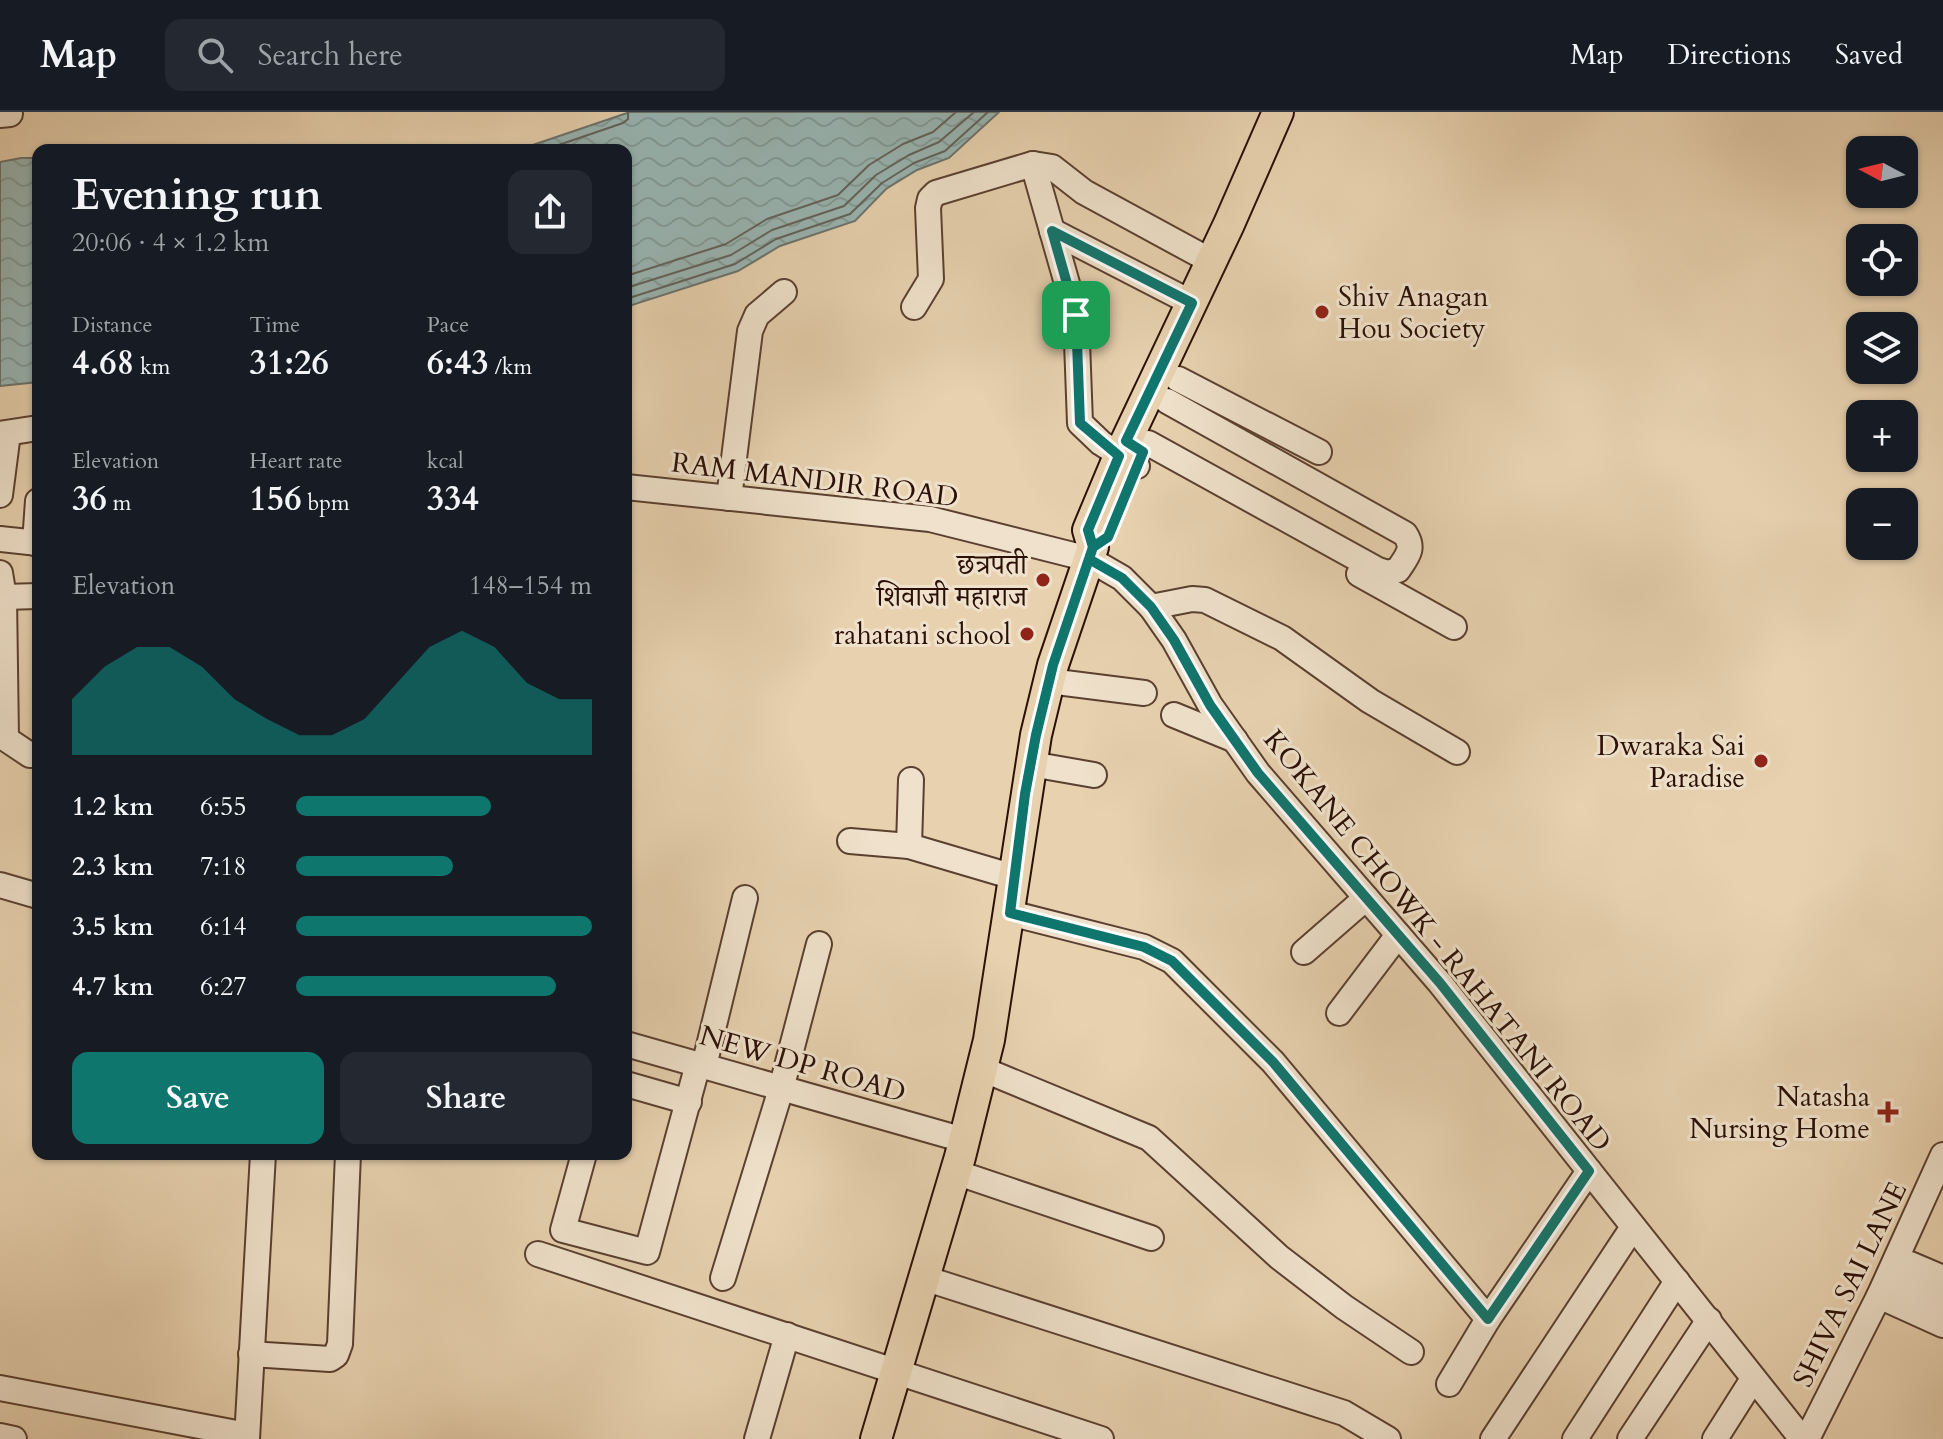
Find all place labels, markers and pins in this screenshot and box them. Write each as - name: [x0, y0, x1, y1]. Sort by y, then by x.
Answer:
- place label: Shiv Anagan Hou Society: [1338, 278, 1489, 348]
- pin: [1042, 281, 1110, 349]
- marker: Shiv Anagan Hou Society: [1313, 303, 1331, 321]
- place label: छत्रपती शिवाजी महाराज: [875, 546, 1029, 616]
- marker: छत्रपती शिवाजी महाराज: [1034, 571, 1052, 589]
- place label: rahatani school: [834, 616, 1011, 654]
- marker: rahatani school: [1018, 625, 1036, 643]
- place label: Dwaraka Sai Paradise: [1597, 727, 1745, 797]
- marker: Dwaraka Sai Paradise: [1752, 752, 1770, 770]
- place label: Natasha Nursing Home: [1689, 1078, 1870, 1148]
- marker: Natasha Nursing Home: [1877, 1101, 1899, 1123]

